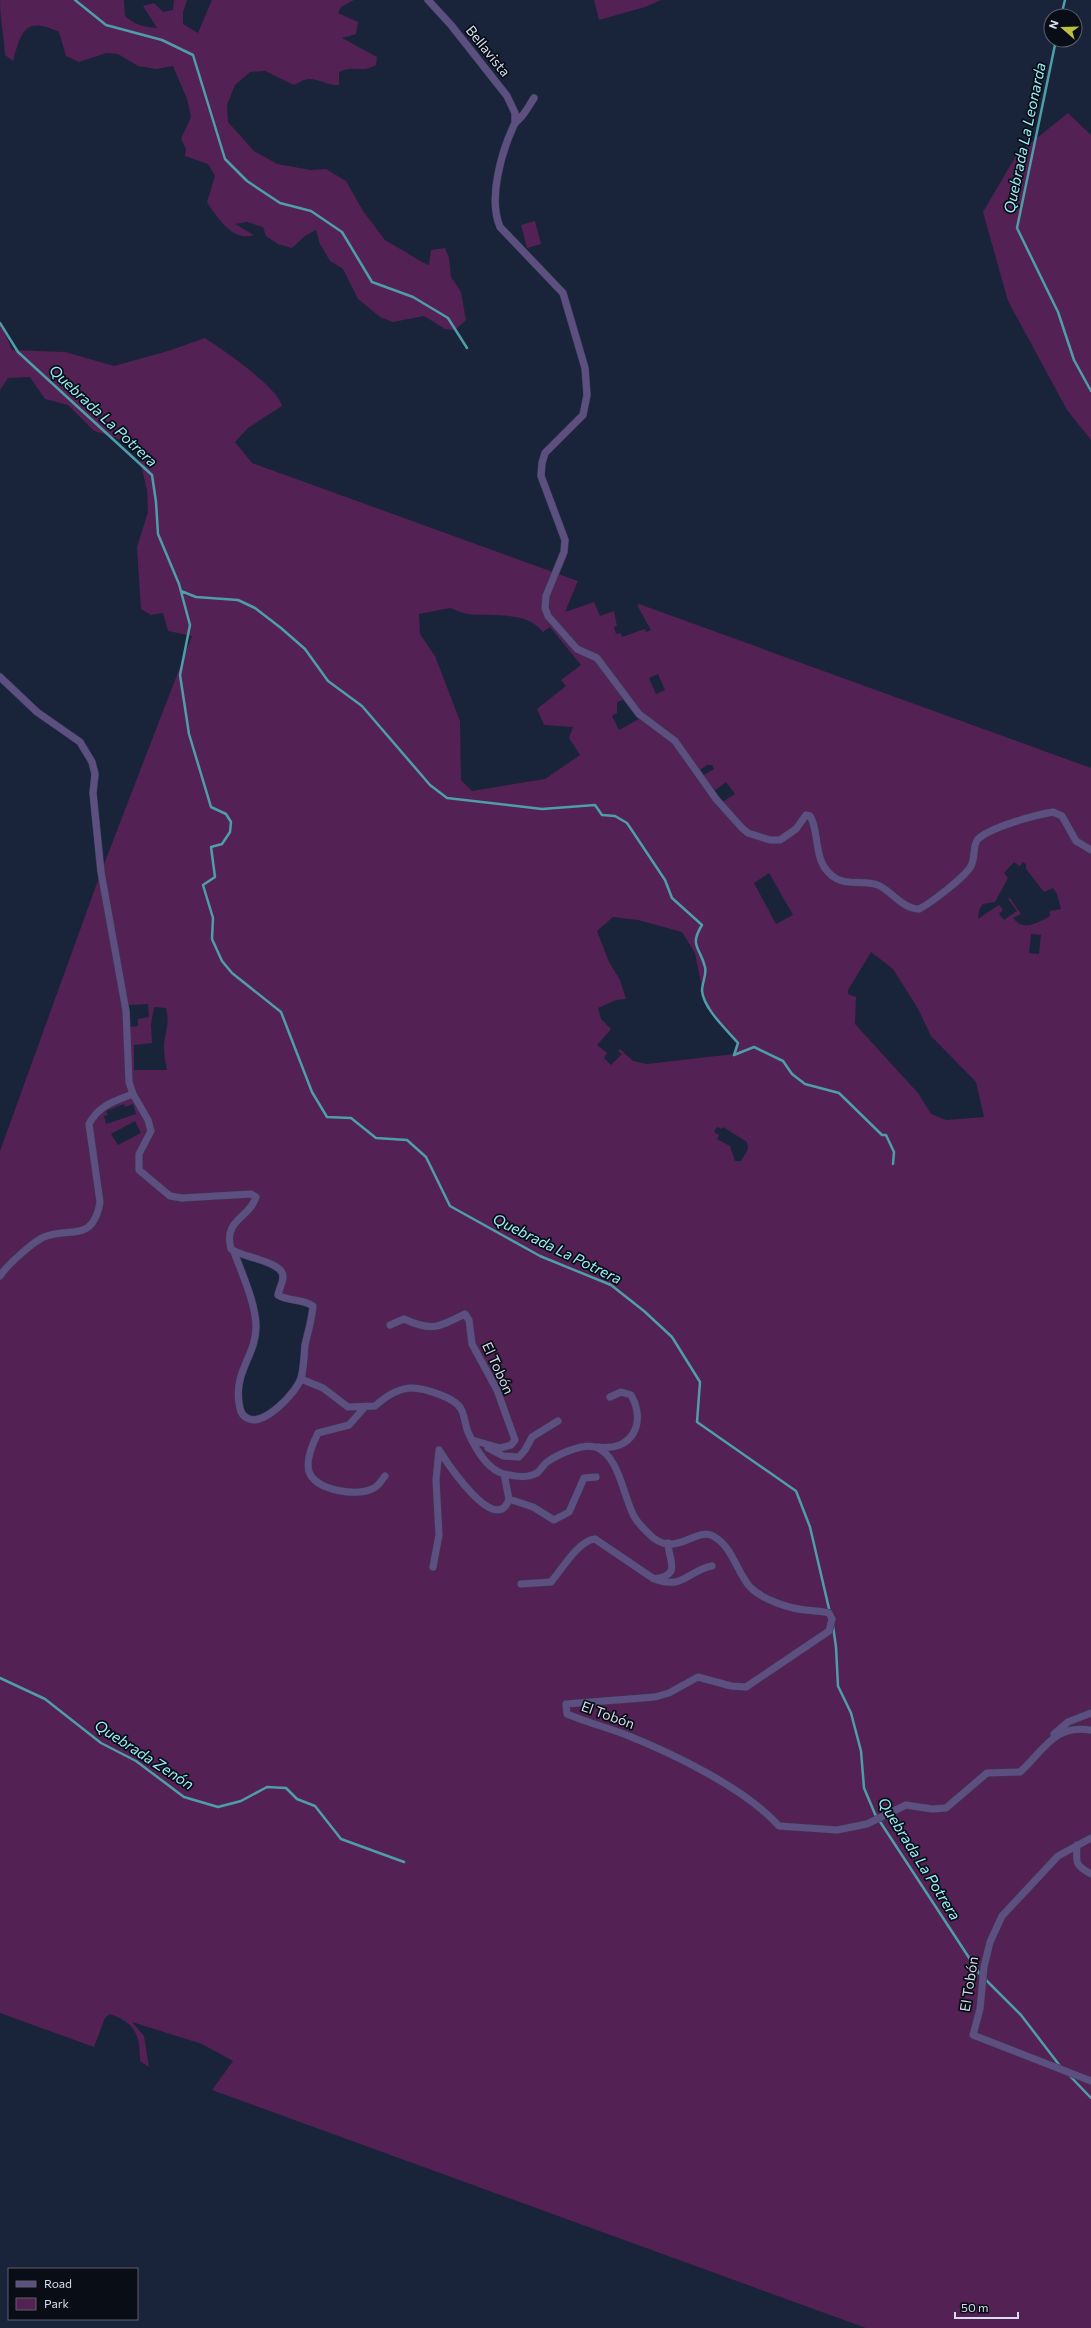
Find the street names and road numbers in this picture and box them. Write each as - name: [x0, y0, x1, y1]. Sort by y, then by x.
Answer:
- street label: Bellavista: [463, 22, 514, 80]
- street label: El Tobón: [479, 1339, 518, 1397]
- street label: El Tobón: [579, 1697, 637, 1732]
- street label: El Tobón: [956, 1955, 981, 2013]

